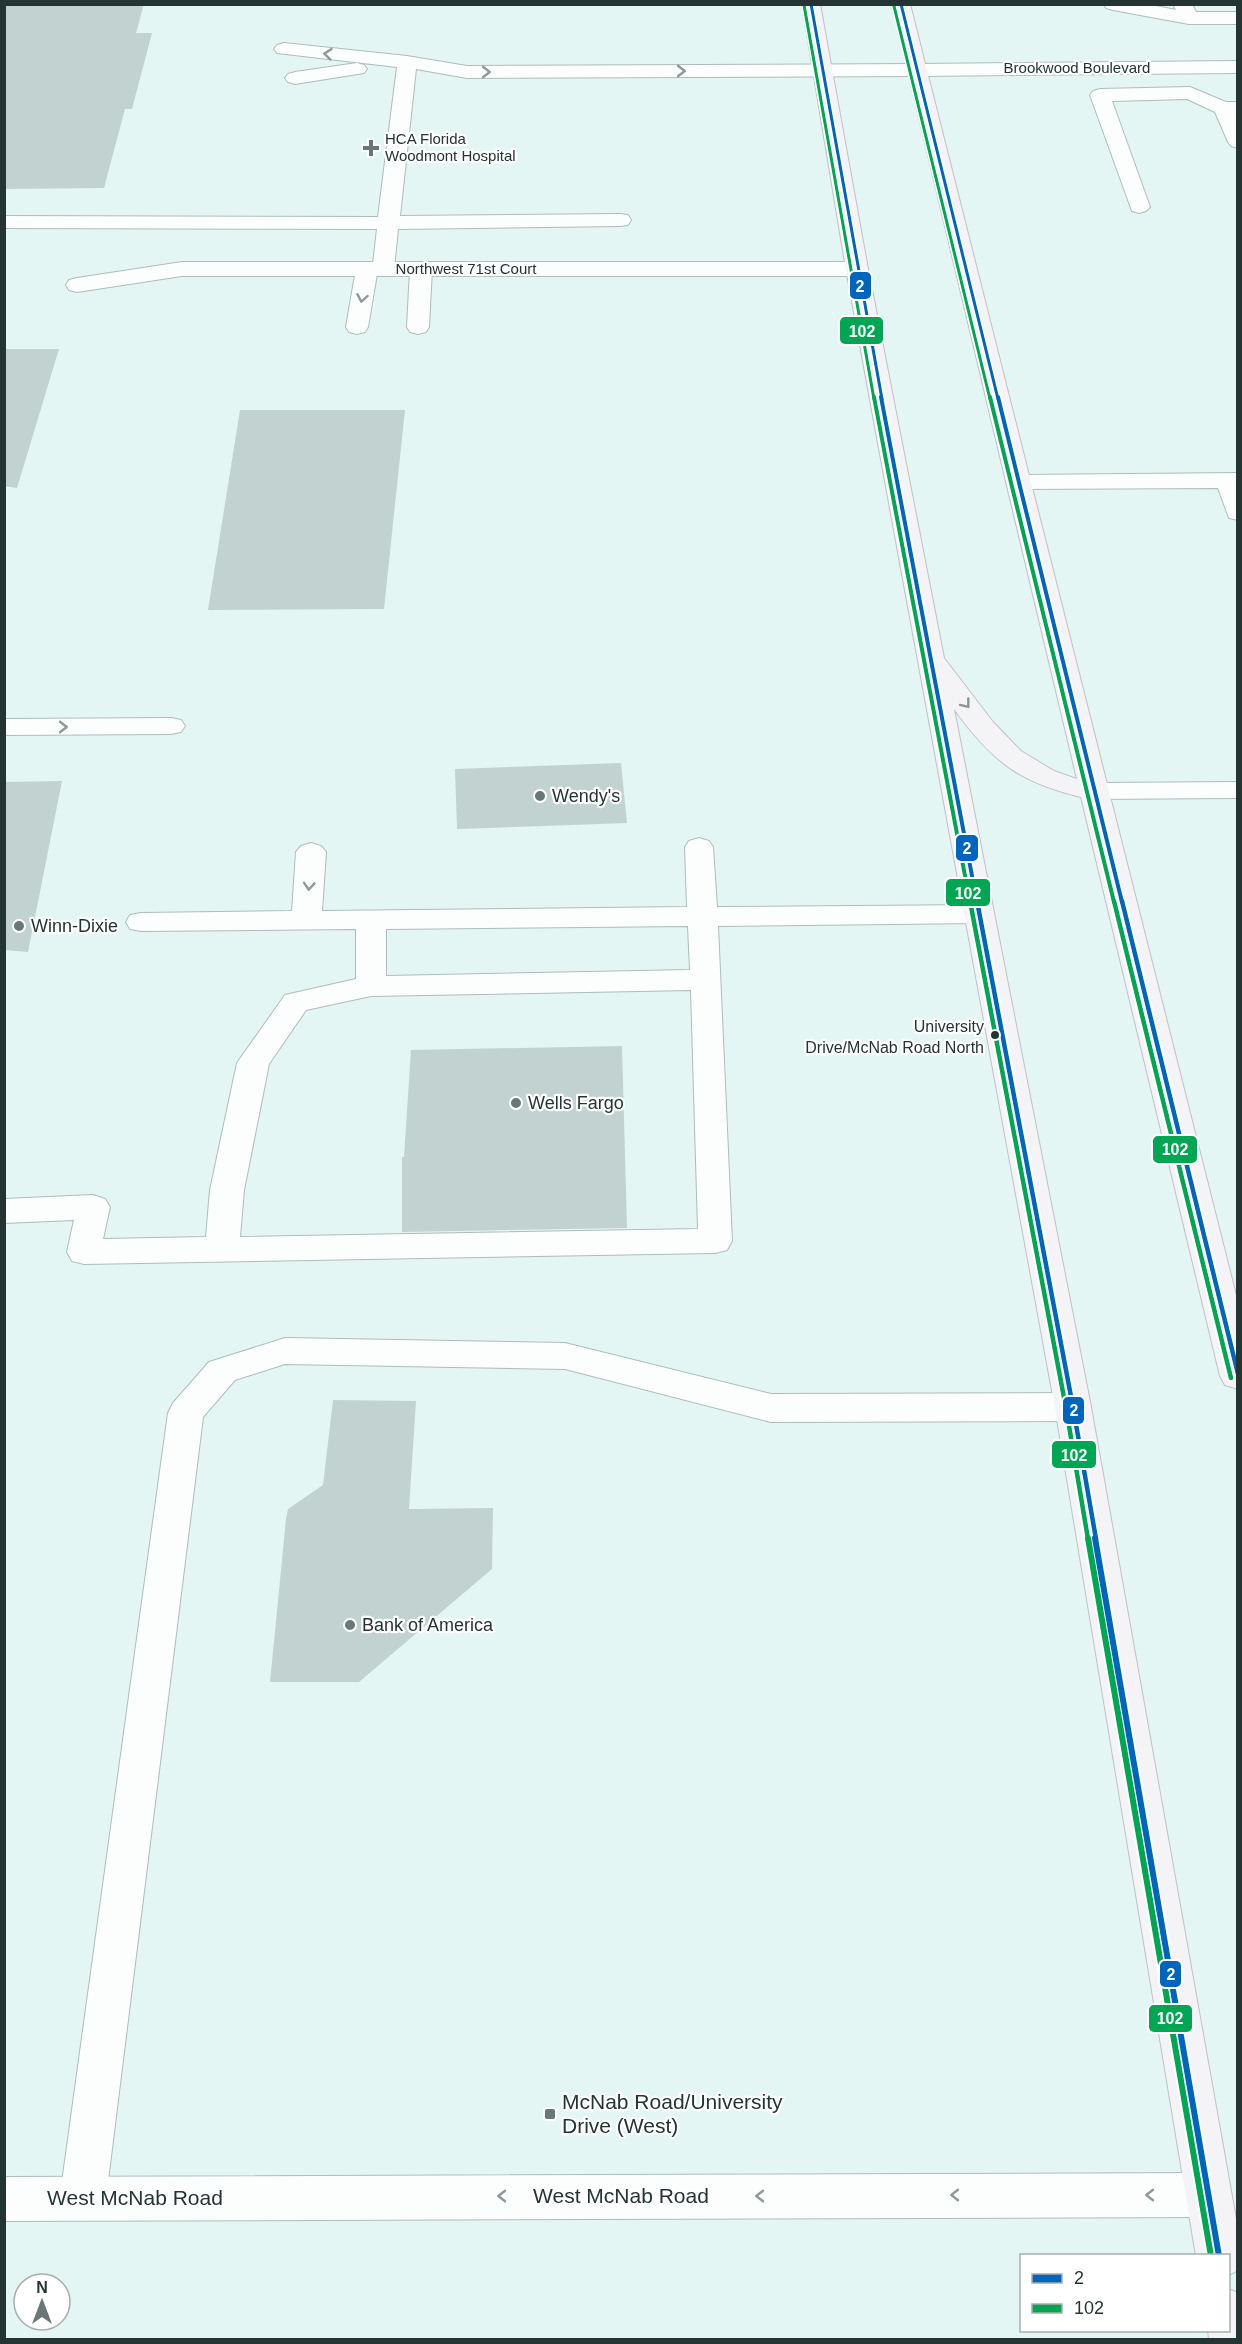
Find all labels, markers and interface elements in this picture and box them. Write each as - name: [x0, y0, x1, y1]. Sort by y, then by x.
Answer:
- one-way arrow: [324, 48, 333, 61]
- street label: Brookwood Boulevard: [1004, 59, 1150, 76]
- one-way arrow: [677, 65, 686, 77]
- one-way arrow: [482, 66, 491, 78]
- place label: HCA Florida Woodmont Hospital: [385, 130, 516, 164]
- marker: HCA Florida Woodmont Hospital: [362, 139, 380, 157]
- street label: Northwest 71st Court: [396, 260, 537, 277]
- line badge: 2: [849, 271, 872, 300]
- text: 2: [856, 278, 865, 295]
- one-way arrow: [356, 293, 369, 303]
- line badge: 102: [839, 316, 884, 345]
- text: 102: [849, 323, 875, 340]
- one-way arrow: [959, 697, 970, 708]
- one-way arrow: [58, 721, 67, 733]
- place label: Wendy's: [552, 786, 620, 806]
- marker: Wendy's: [533, 789, 547, 803]
- line badge: 2: [955, 834, 979, 862]
- text: 2: [963, 840, 972, 857]
- line badge: 102: [945, 878, 991, 907]
- one-way arrow: [302, 882, 315, 891]
- text: 102: [955, 885, 981, 902]
- place label: Winn-Dixie: [31, 916, 118, 936]
- marker: Winn-Dixie: [12, 919, 26, 933]
- place label: University Drive/McNab Road North: [805, 1018, 984, 1056]
- marker: University Drive/McNab Road North: [989, 1029, 1001, 1041]
- place label: Wells Fargo: [528, 1093, 624, 1113]
- marker: Wells Fargo: [509, 1096, 523, 1110]
- line badge: 102: [1152, 1135, 1198, 1164]
- text: 102: [1162, 1141, 1188, 1158]
- line badge: 2: [1062, 1396, 1085, 1425]
- text: 2: [1070, 1402, 1079, 1419]
- line badge: 102: [1051, 1440, 1097, 1469]
- text: 102: [1061, 1447, 1087, 1464]
- place label: Bank of America: [362, 1615, 494, 1635]
- marker: Bank of America: [343, 1618, 357, 1632]
- line badge: 2: [1159, 1960, 1182, 1988]
- text: 2: [1167, 1966, 1176, 1983]
- line badge: 102: [1148, 2004, 1193, 2033]
- text: 102: [1157, 2010, 1183, 2027]
- place label: McNab Road/University Drive (West): [562, 2090, 783, 2137]
- marker: McNab Road/University Drive (West): [543, 2107, 557, 2121]
- street label: West McNab Road: [533, 2184, 709, 2207]
- street label: West McNab Road: [47, 2186, 223, 2209]
- one-way arrow: [950, 2189, 959, 2201]
- one-way arrow: [1145, 2189, 1154, 2201]
- one-way arrow: [497, 2190, 506, 2202]
- one-way arrow: [755, 2190, 764, 2202]
- legend: [1020, 2254, 1230, 2332]
- text: 2: [1074, 2268, 1084, 2288]
- north arrow: [12, 2272, 72, 2332]
- text: N: [36, 2279, 48, 2296]
- text: 102: [1074, 2298, 1104, 2318]

